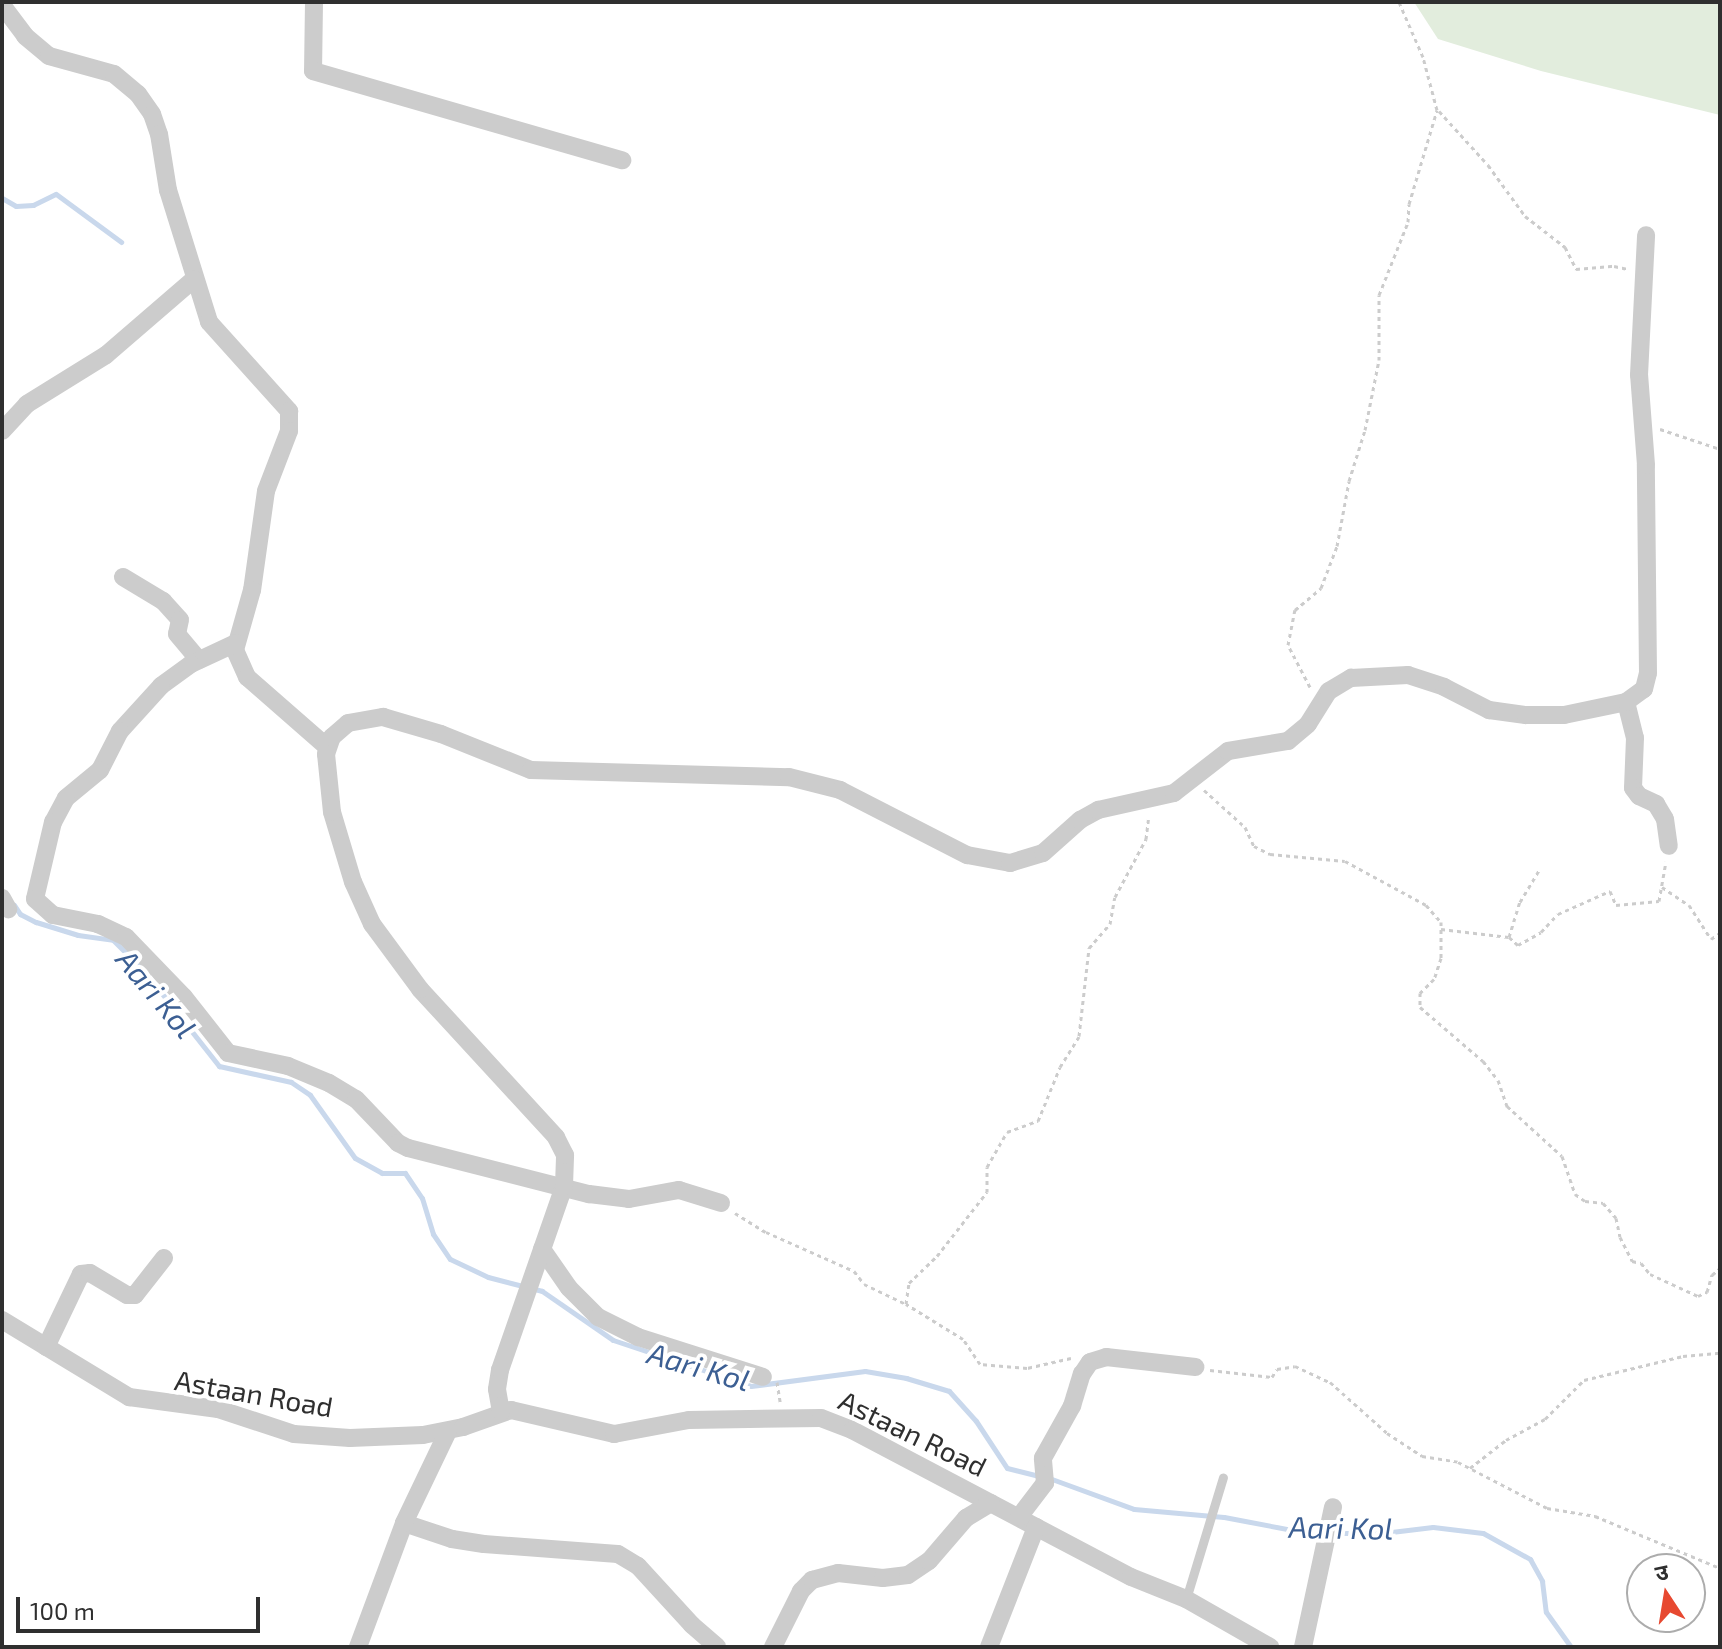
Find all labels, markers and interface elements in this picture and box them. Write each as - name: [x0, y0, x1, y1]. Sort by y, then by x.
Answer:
- water label: Aari Kol: [110, 941, 204, 1045]
- water label: Aari Kol: [644, 1334, 754, 1398]
- street label: Astaan Road: [172, 1363, 336, 1423]
- street label: Astaan Road: [834, 1383, 992, 1483]
- water label: Aari Kol: [1288, 1508, 1394, 1546]
- north arrow: [1626, 1553, 1706, 1633]
- text: उ: [1652, 1557, 1670, 1586]
- scale bar: [20, 1581, 264, 1631]
- text: 100 m: [30, 1596, 95, 1625]

